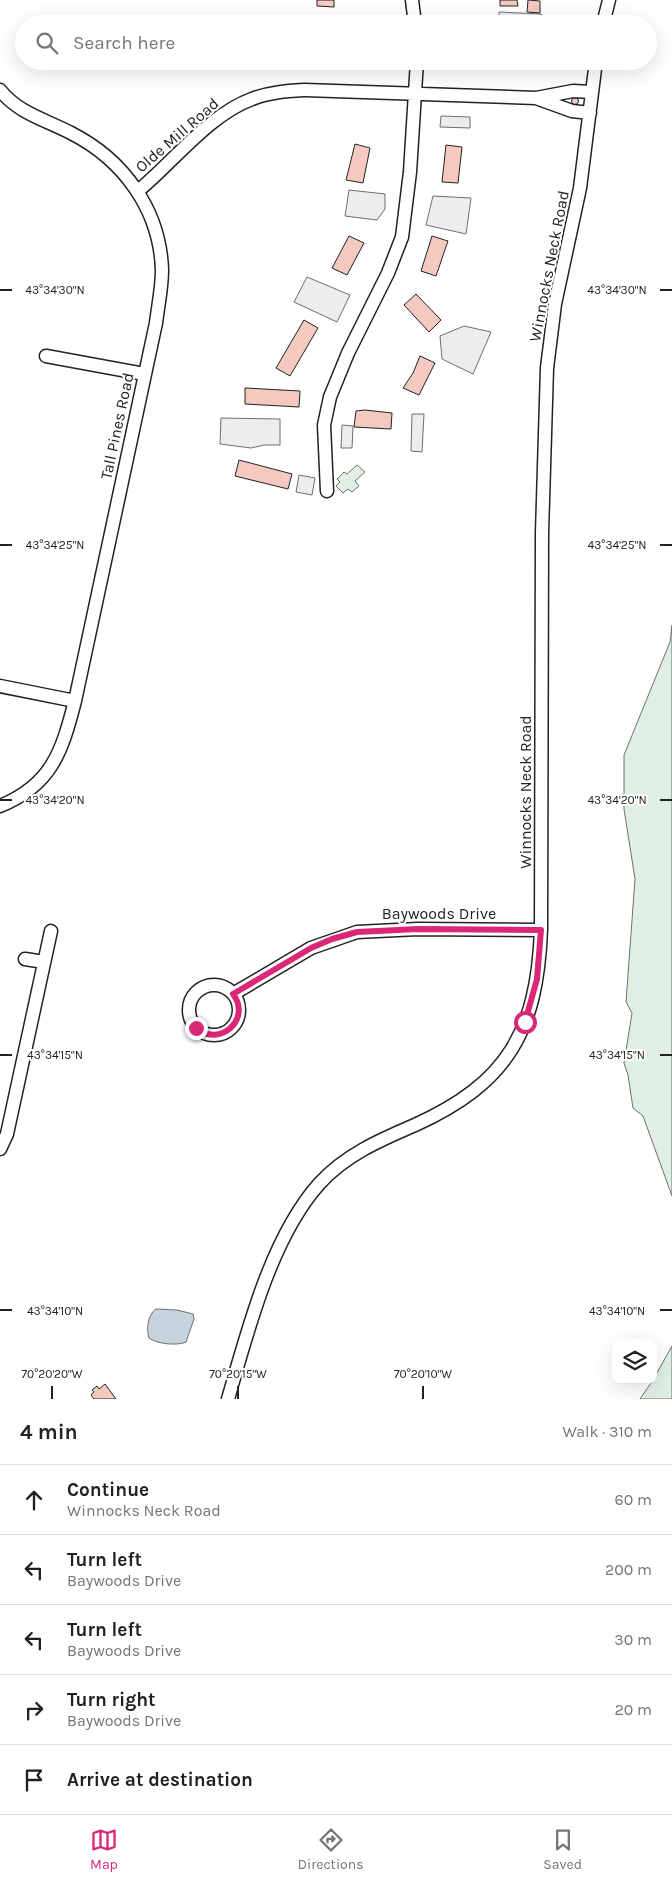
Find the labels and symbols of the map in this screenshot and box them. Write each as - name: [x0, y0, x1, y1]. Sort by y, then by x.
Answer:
- street label: Olde Mill Road: [131, 94, 223, 176]
- street label: Winnocks Neck Road: [525, 189, 573, 343]
- text: 43°34'30"N: [25, 283, 85, 297]
- text: 43°34'30"N: [587, 283, 647, 297]
- street label: Tall Pines Road: [96, 371, 138, 481]
- text: 43°34'25"N: [26, 538, 84, 552]
- text: 43°34'25"N: [588, 538, 646, 552]
- street label: Winnocks Neck Road: [516, 715, 535, 869]
- text: 43°34'20"N: [25, 793, 85, 807]
- text: 43°34'20"N: [587, 793, 647, 807]
- street label: Baywoods Drive: [382, 904, 496, 923]
- route start: [514, 1011, 537, 1034]
- route end: [185, 1017, 208, 1040]
- text: 43°34'15"N: [27, 1048, 83, 1062]
- text: 43°34'15"N: [589, 1048, 645, 1062]
- text: 43°34'10"N: [27, 1304, 83, 1318]
- text: 43°34'10"N: [589, 1304, 645, 1318]
- text: 70°20'20"W: [21, 1367, 83, 1381]
- text: 70°20'15"W: [209, 1367, 267, 1381]
- text: 70°20'10"W: [394, 1367, 452, 1381]

